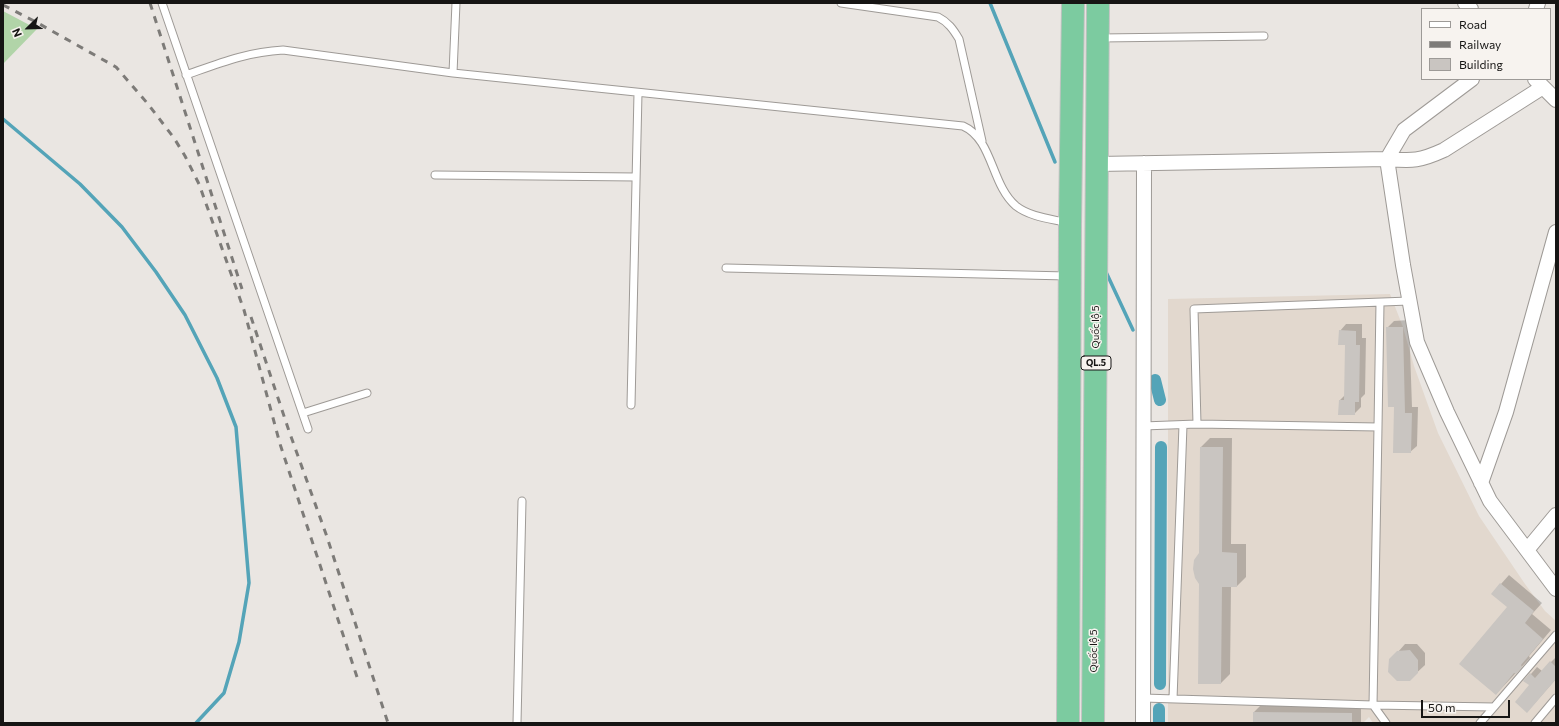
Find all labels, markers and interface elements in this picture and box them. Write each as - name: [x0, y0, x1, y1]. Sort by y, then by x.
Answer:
- north arrow: [8, 8, 48, 48]
- legend: [1421, 8, 1551, 80]
- text: Road: [1459, 17, 1487, 31]
- text: N: [9, 27, 24, 39]
- text: Railway: [1459, 37, 1501, 51]
- text: Building: [1459, 57, 1503, 71]
- street label: Quốc lộ 5: [1090, 306, 1102, 348]
- road number: QL.5: [1081, 356, 1111, 370]
- street label: Quốc lộ 5: [1088, 630, 1100, 672]
- scale bar: [1423, 692, 1512, 718]
- text: 50 m: [1428, 700, 1456, 714]

